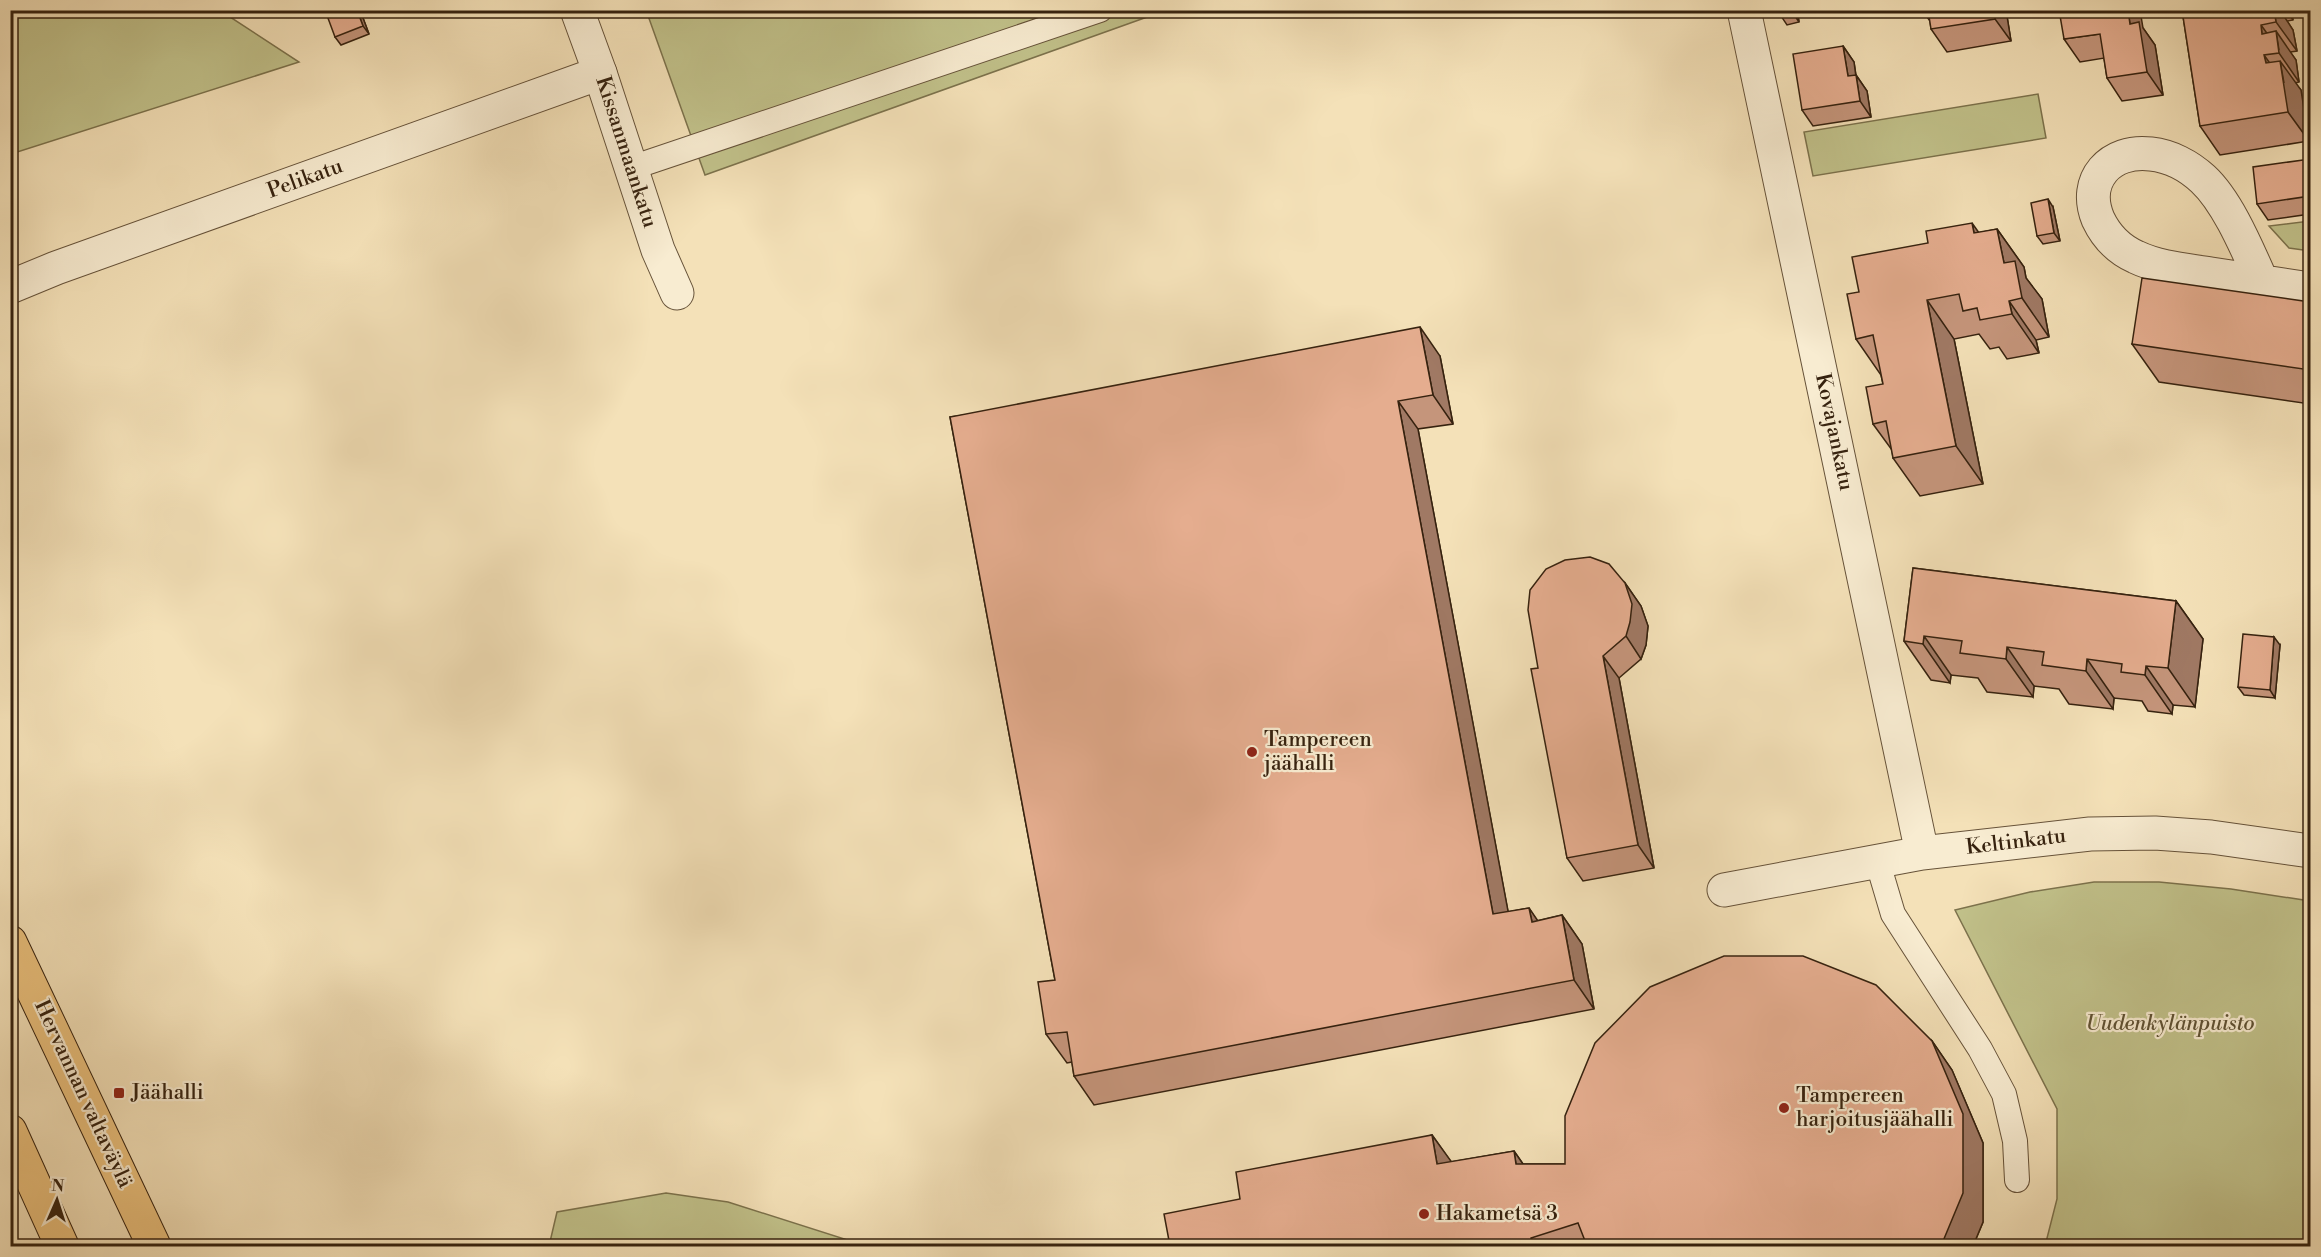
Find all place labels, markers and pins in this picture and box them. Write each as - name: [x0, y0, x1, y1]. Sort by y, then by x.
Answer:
- place label: Tampereen jäähalli: [1263, 727, 1372, 777]
- marker: Tampereen jäähalli: [1245, 745, 1259, 759]
- place label: Jäähalli: [130, 1080, 204, 1106]
- place label: Tampereen harjoitusjäähalli: [1796, 1083, 1953, 1133]
- marker: Jäähalli: [112, 1086, 126, 1100]
- marker: Tampereen harjoitusjäähalli: [1777, 1101, 1791, 1115]
- place label: Hakametsä 3: [1436, 1201, 1558, 1227]
- marker: Hakametsä 3: [1417, 1207, 1431, 1221]

